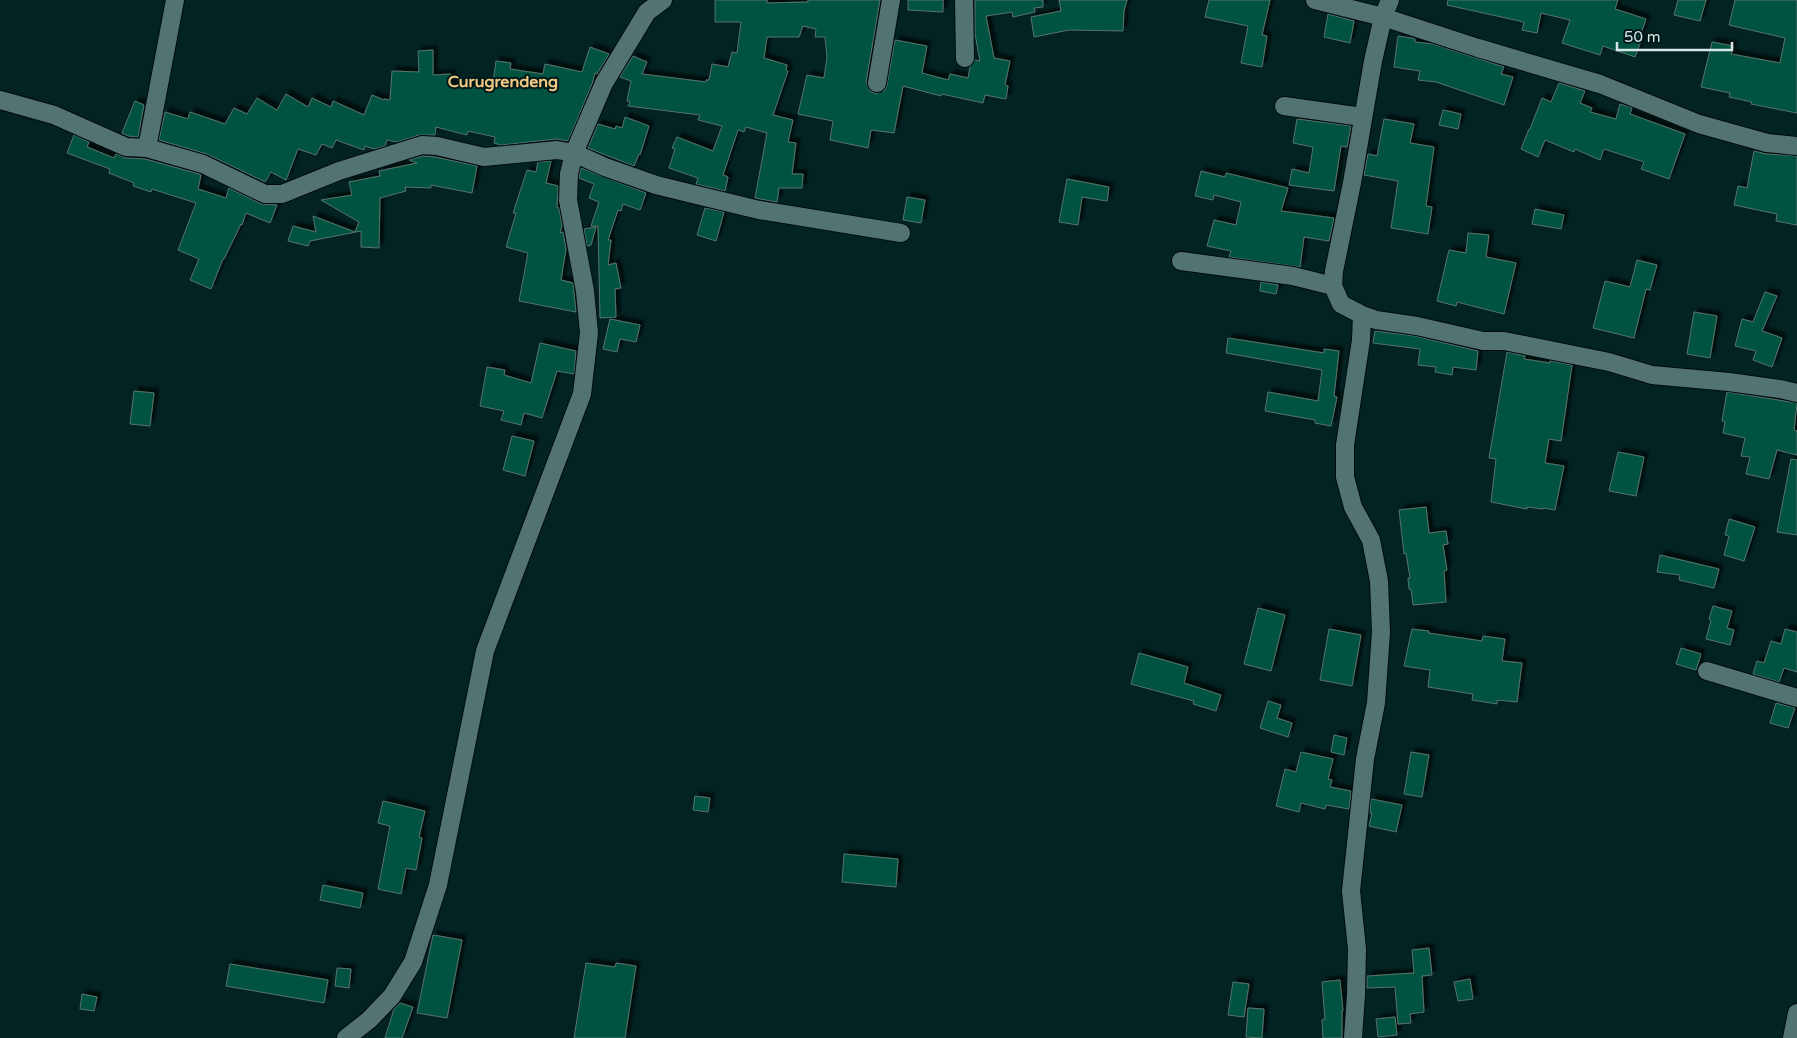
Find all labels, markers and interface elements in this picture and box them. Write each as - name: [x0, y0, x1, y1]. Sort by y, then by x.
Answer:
- scale bar: [1617, 20, 1732, 52]
- text: 50 m: [1624, 28, 1661, 46]
- district label: Curugrendeng: [448, 72, 558, 92]

